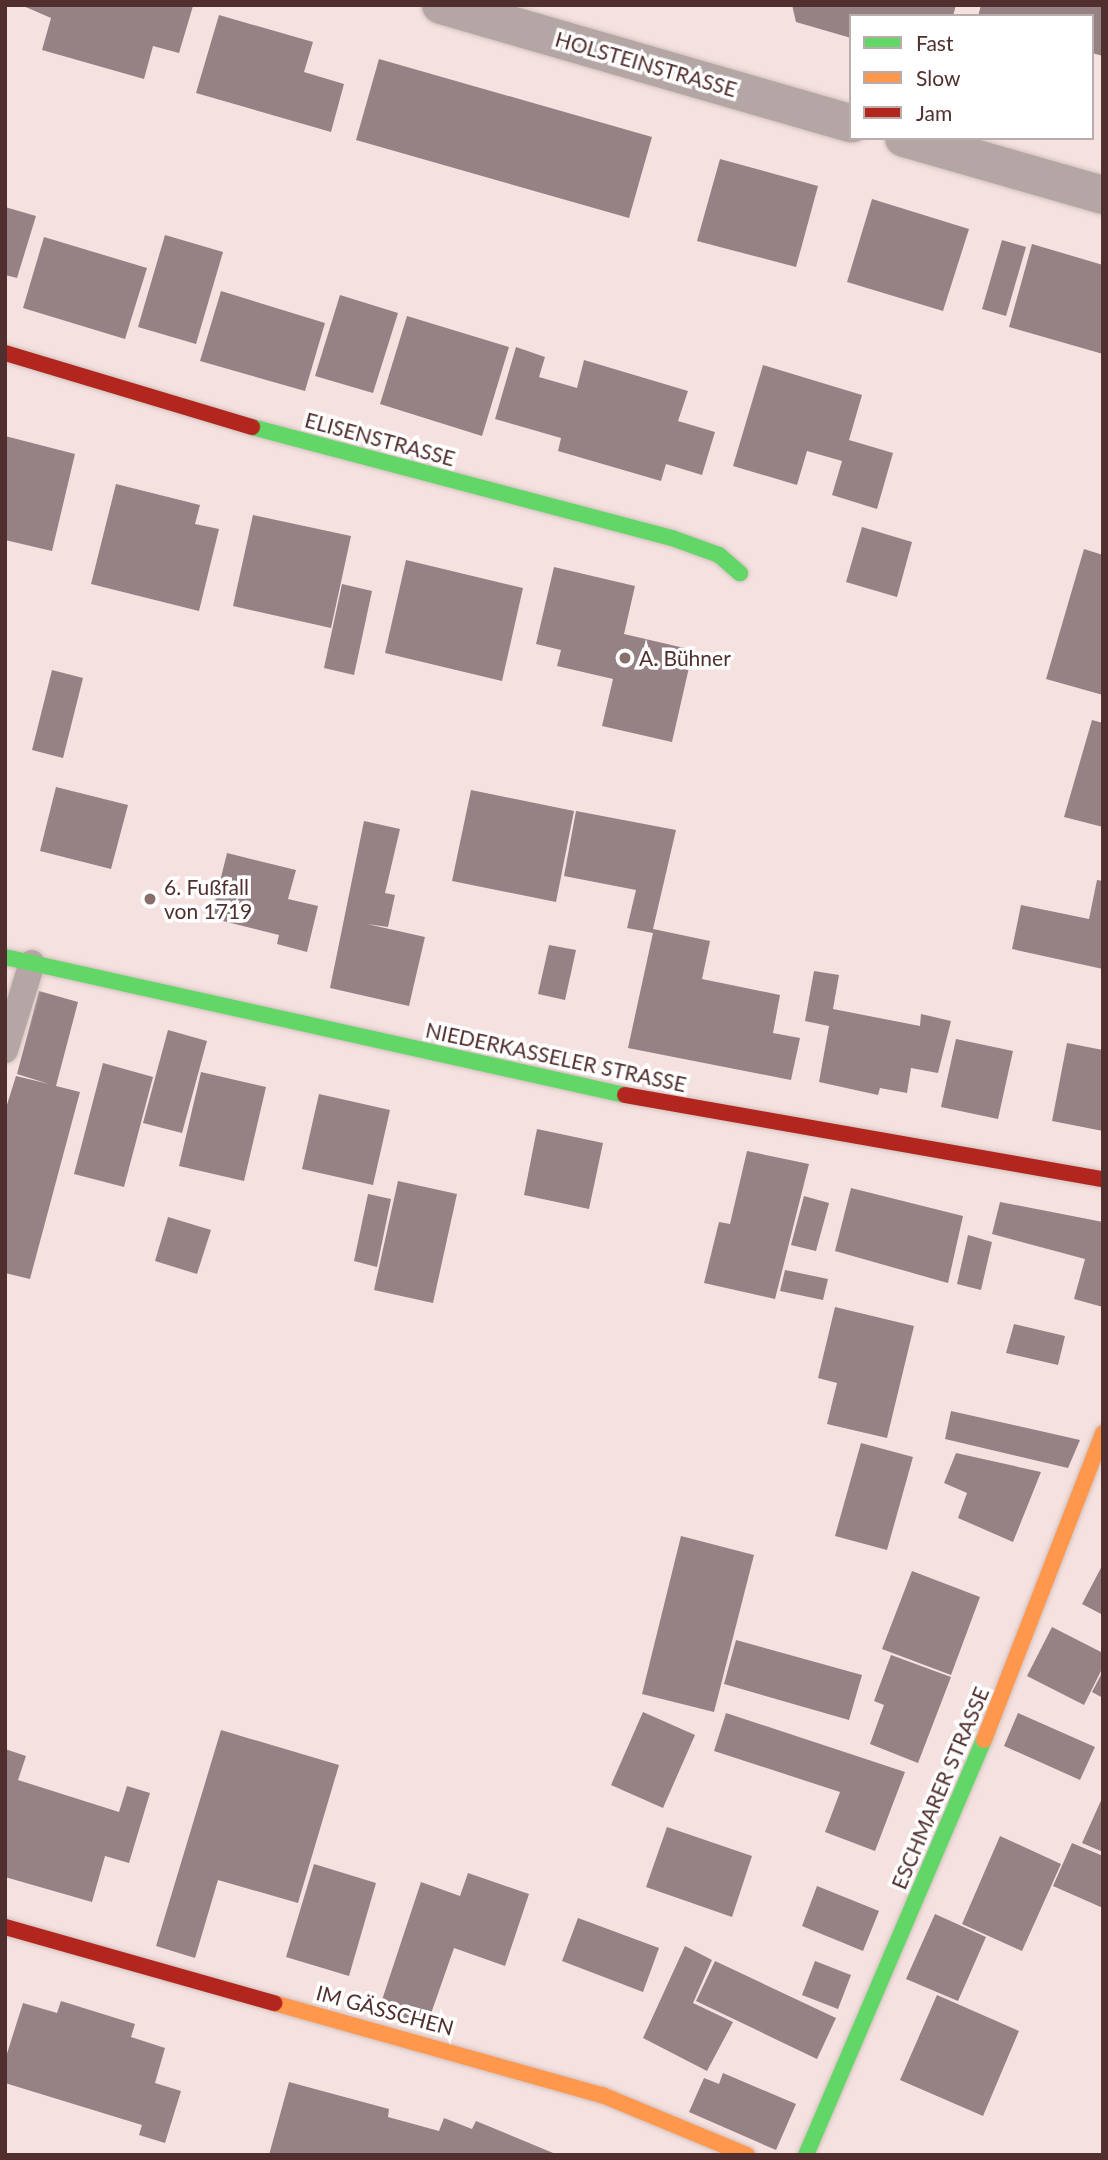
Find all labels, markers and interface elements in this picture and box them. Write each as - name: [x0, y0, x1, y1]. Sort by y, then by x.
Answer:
- legend: [849, 14, 1094, 140]
- street label: HOLSTEINSTRASSE: [552, 26, 740, 102]
- text: Fast: [916, 30, 953, 55]
- text: Slow: [916, 65, 960, 90]
- text: Jam: [916, 100, 952, 125]
- street label: ELISENSTRASSE: [302, 407, 458, 471]
- place label: A. Bühner: [639, 645, 731, 671]
- marker: A. Bühner: [617, 650, 633, 666]
- place label: 6. Fußfall von 1719: [164, 874, 252, 924]
- marker: 6. Fußfall von 1719: [142, 891, 158, 907]
- street label: NIEDERKASSELER STRASSE: [423, 1017, 689, 1097]
- street label: ESCHMARER STRASSE: [886, 1683, 994, 1893]
- street label: IM GÄSSCHEN: [314, 1980, 456, 2040]

